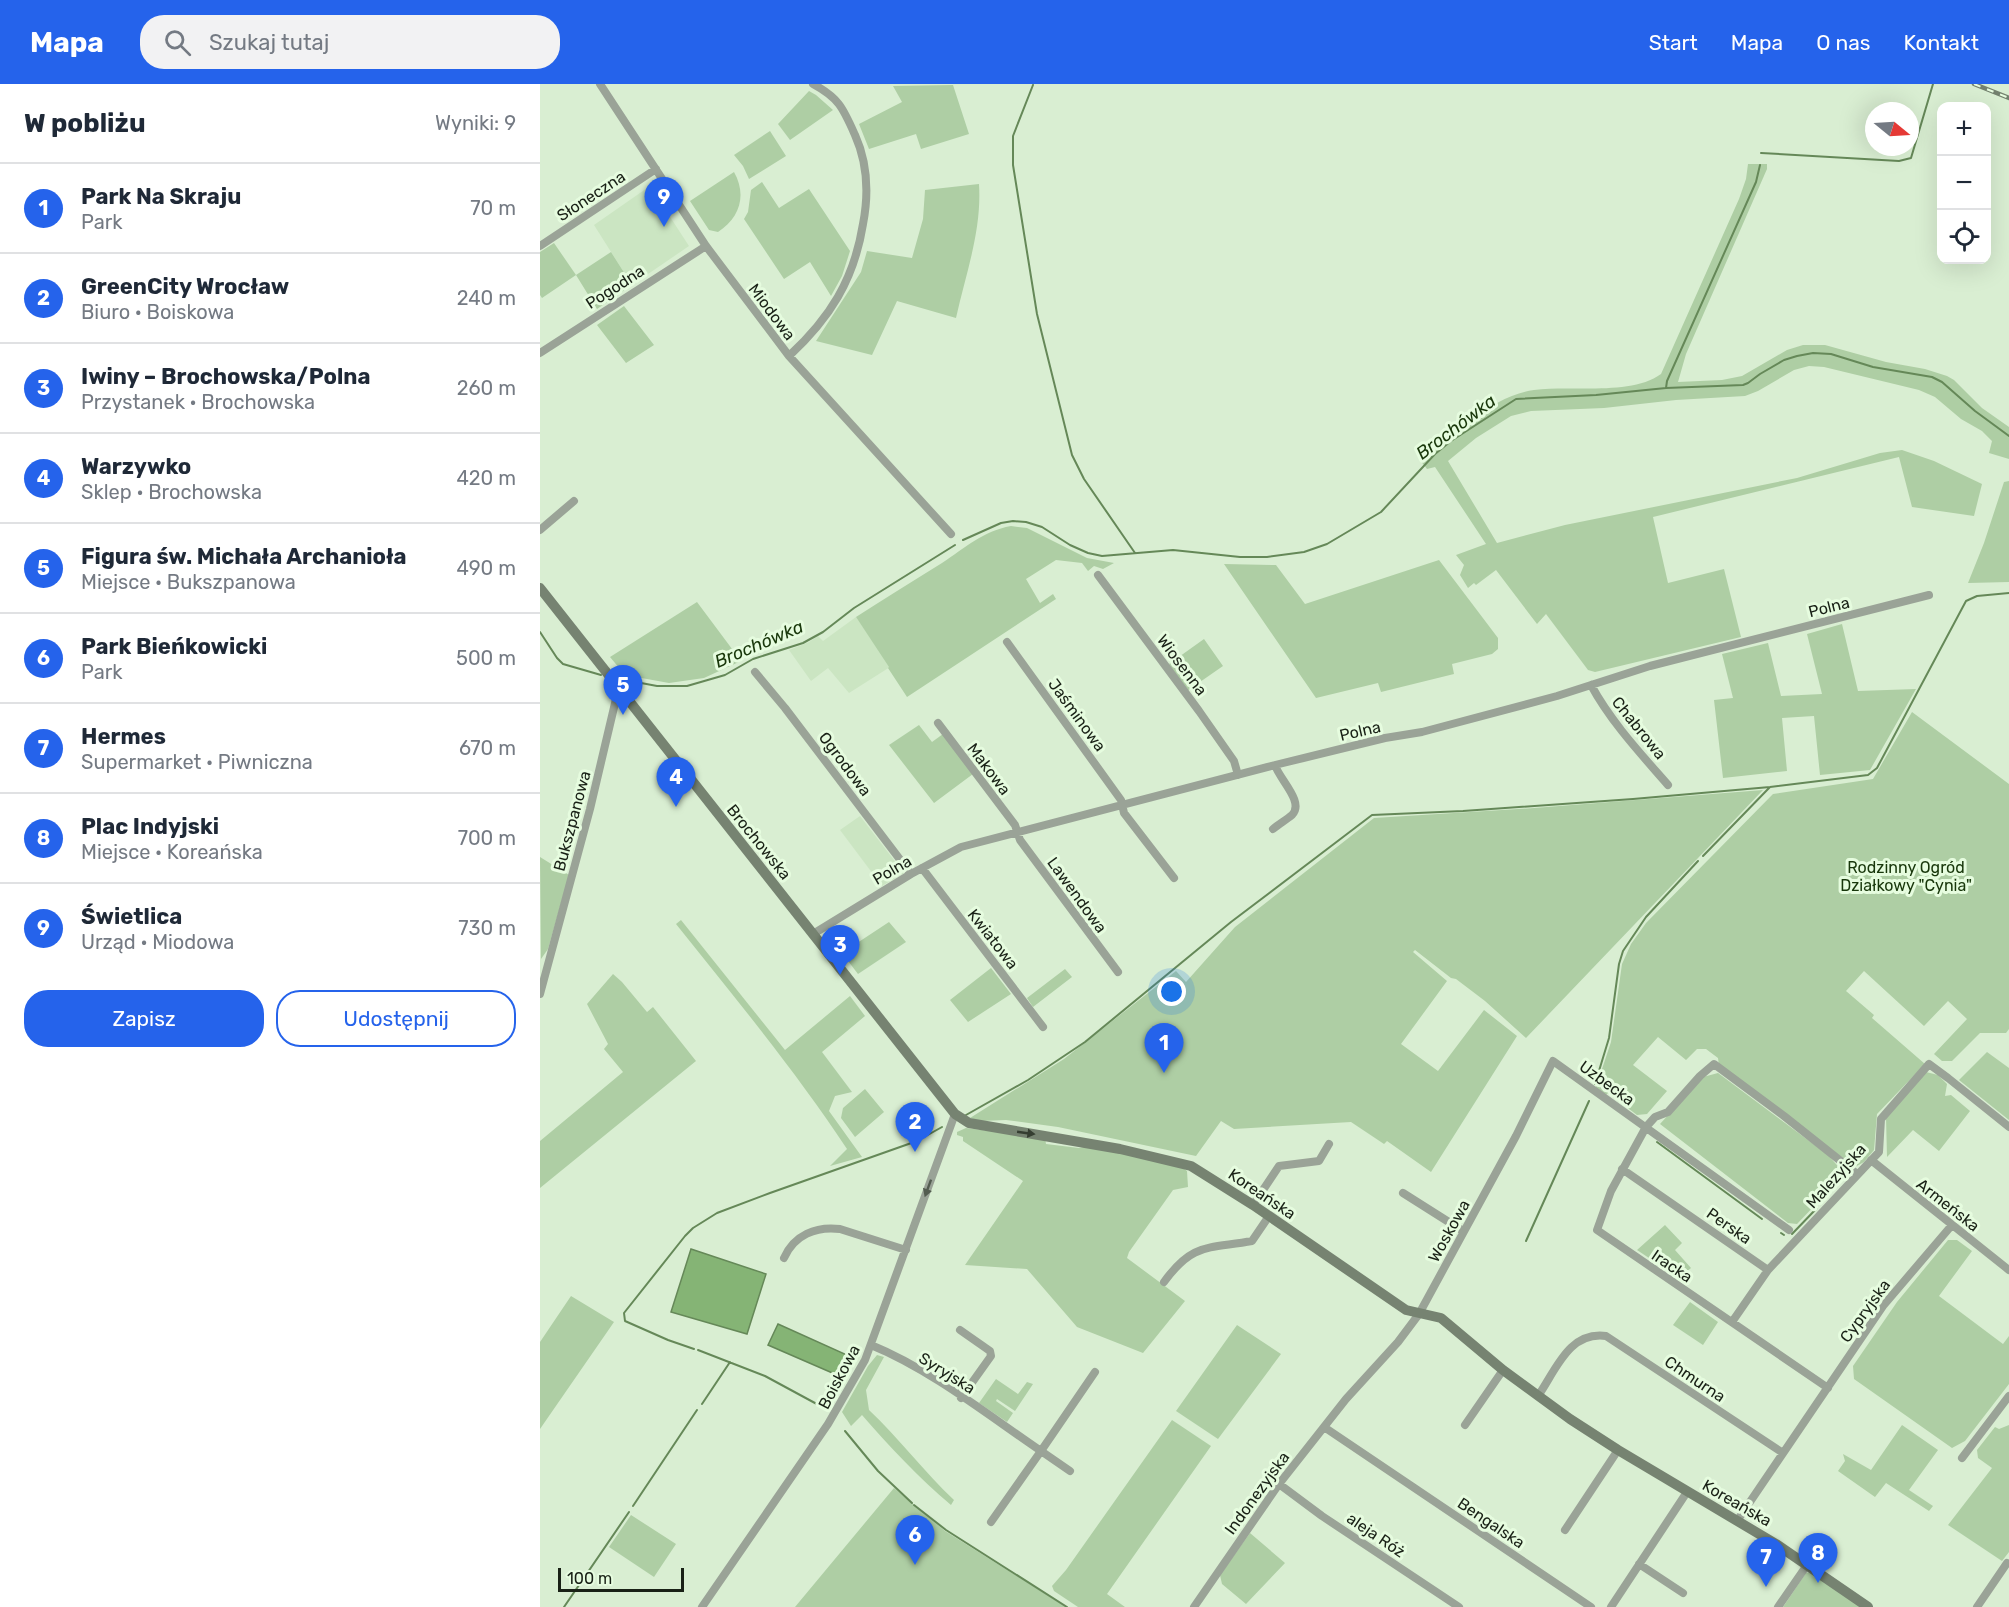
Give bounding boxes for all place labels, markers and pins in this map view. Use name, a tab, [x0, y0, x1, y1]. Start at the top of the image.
pin: 9	[644, 178, 684, 227]
pin: 5	[604, 666, 643, 715]
pin: 4	[656, 758, 696, 807]
pin: 3	[820, 926, 860, 975]
pin: 1	[1144, 1024, 1184, 1073]
pin: 2	[896, 1102, 934, 1152]
pin: 6	[896, 1516, 934, 1565]
pin: 8	[1798, 1534, 1838, 1583]
pin: 7	[1746, 1538, 1786, 1587]

